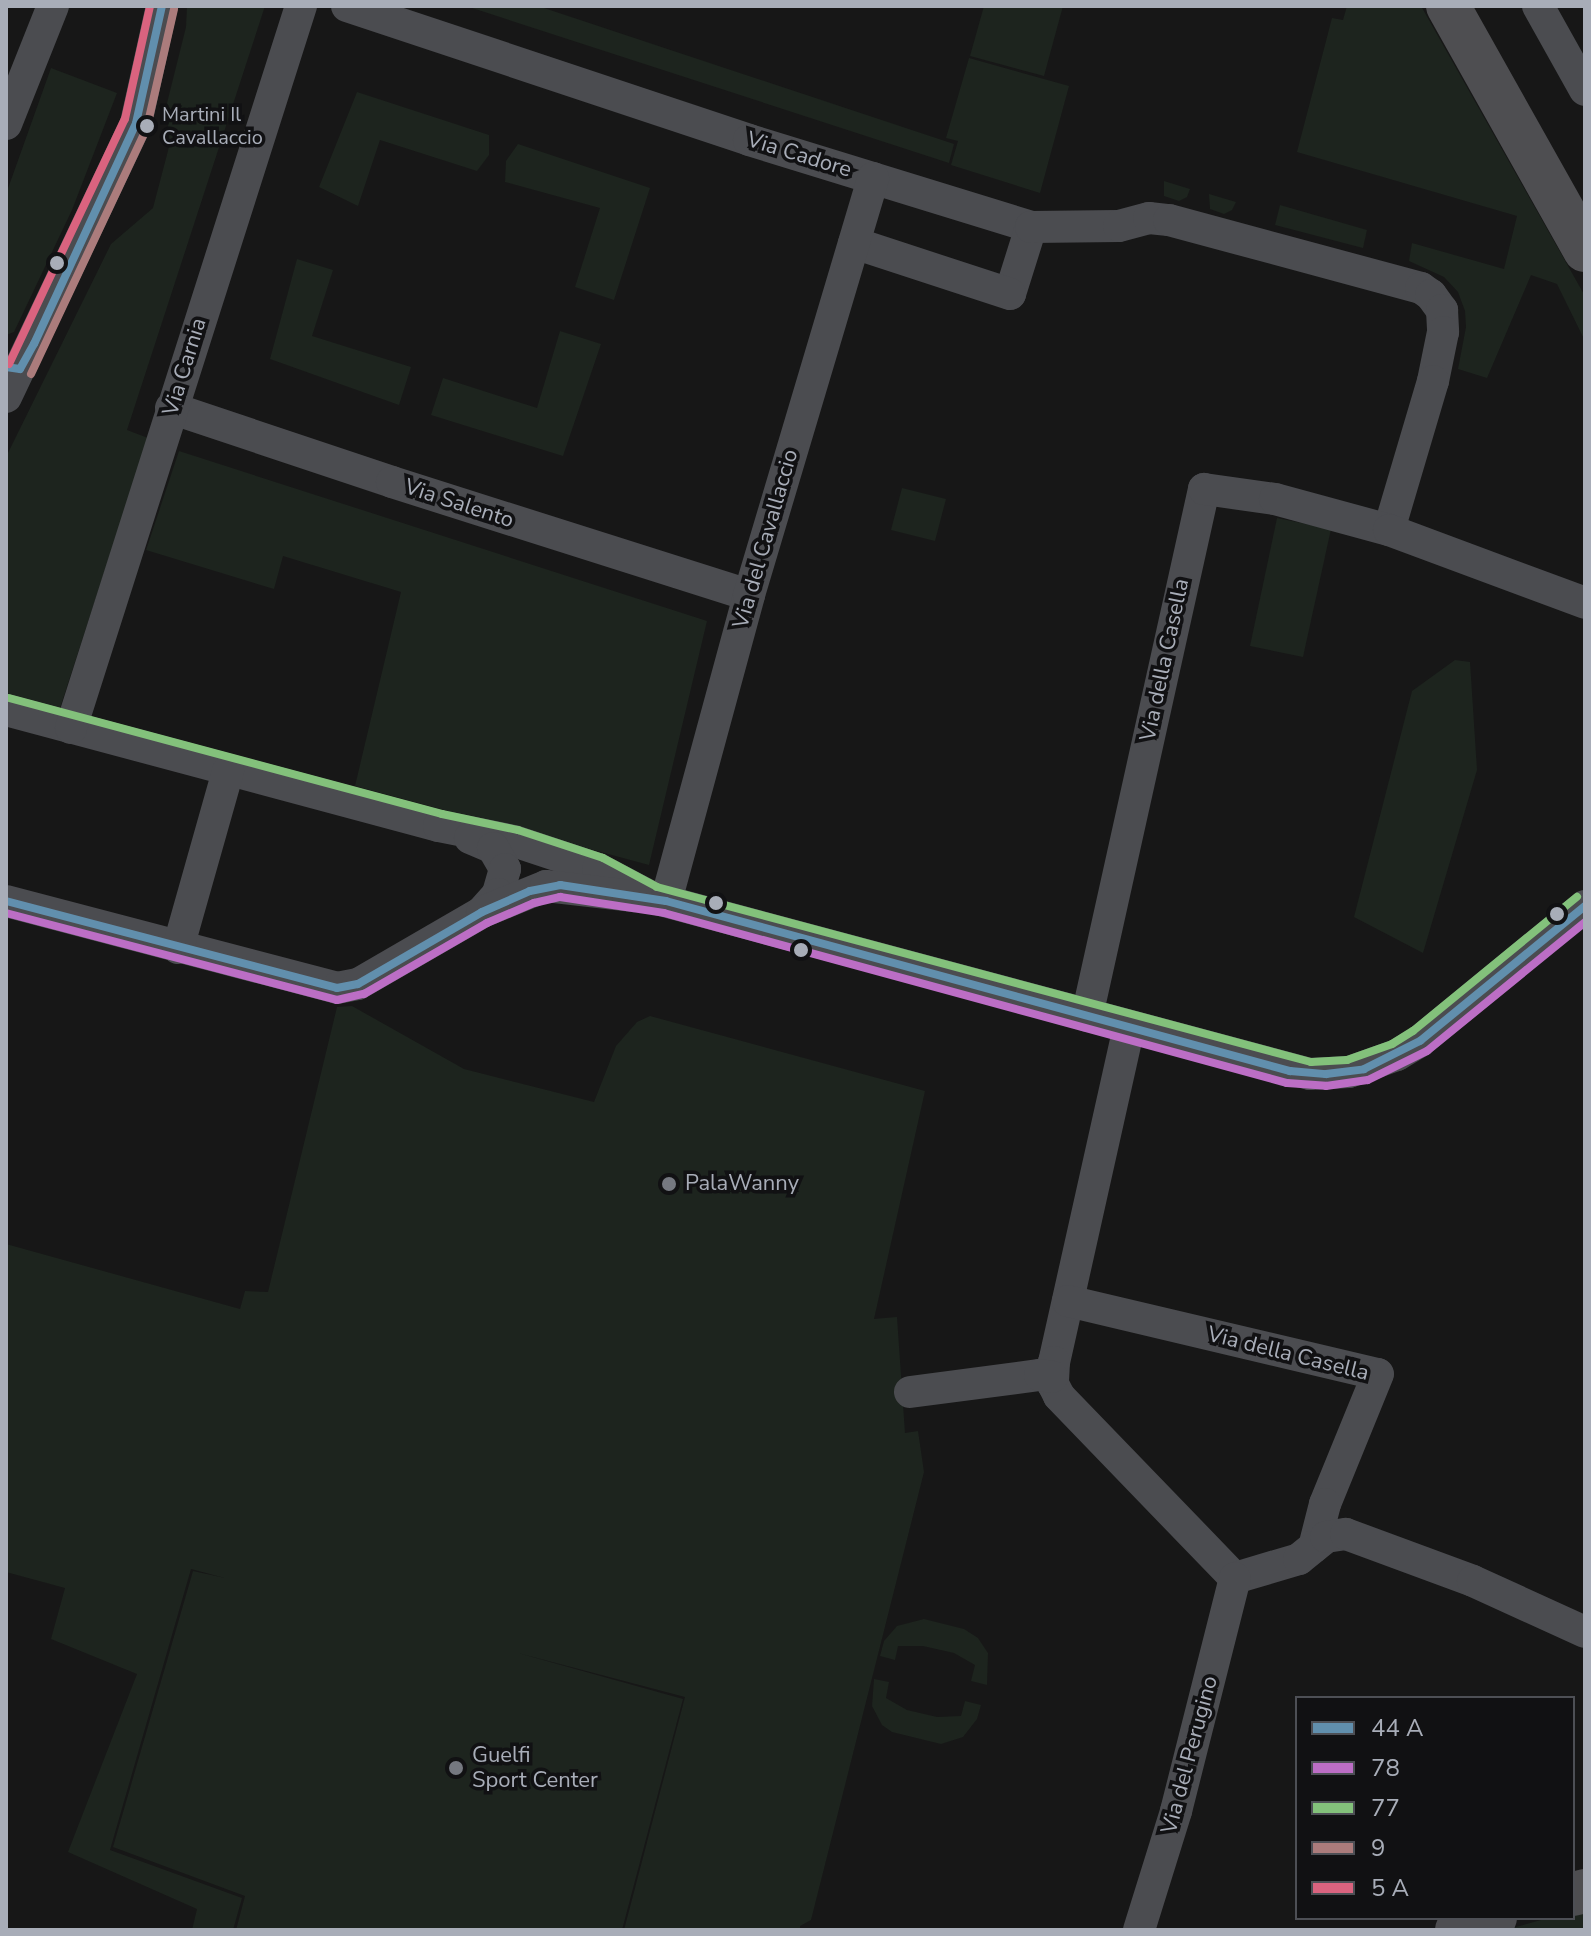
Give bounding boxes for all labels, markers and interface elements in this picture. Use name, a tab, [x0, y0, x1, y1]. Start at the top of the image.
place label: Martini Il Cavallaccio	[162, 102, 263, 149]
marker: Martini Il Cavallaccio	[139, 118, 155, 134]
street label: Via Cadore	[743, 127, 855, 183]
unlabelled marker	[49, 255, 65, 271]
street label: Via Carnia	[158, 315, 212, 419]
street label: Via del Cavallaccio	[728, 446, 804, 632]
street label: Via Salento	[401, 474, 517, 534]
street label: Via della Casella	[1135, 576, 1195, 744]
unlabelled marker	[708, 895, 724, 911]
unlabelled marker	[1549, 906, 1565, 922]
unlabelled marker	[793, 942, 809, 958]
place label: PalaWanny	[685, 1171, 799, 1197]
marker: PalaWanny	[660, 1175, 678, 1193]
street label: Via della Casella	[1205, 1321, 1371, 1387]
street label: Via del Perugino	[1156, 1673, 1224, 1837]
legend	[1295, 1696, 1575, 1920]
text: 44 A	[1371, 1712, 1423, 1744]
place label: Guelfi Sport Center	[472, 1742, 598, 1794]
text: 78	[1371, 1752, 1400, 1784]
marker: Guelfi Sport Center	[447, 1759, 465, 1777]
text: 77	[1371, 1792, 1400, 1824]
text: 9	[1371, 1832, 1385, 1864]
text: 5 A	[1371, 1872, 1409, 1904]

